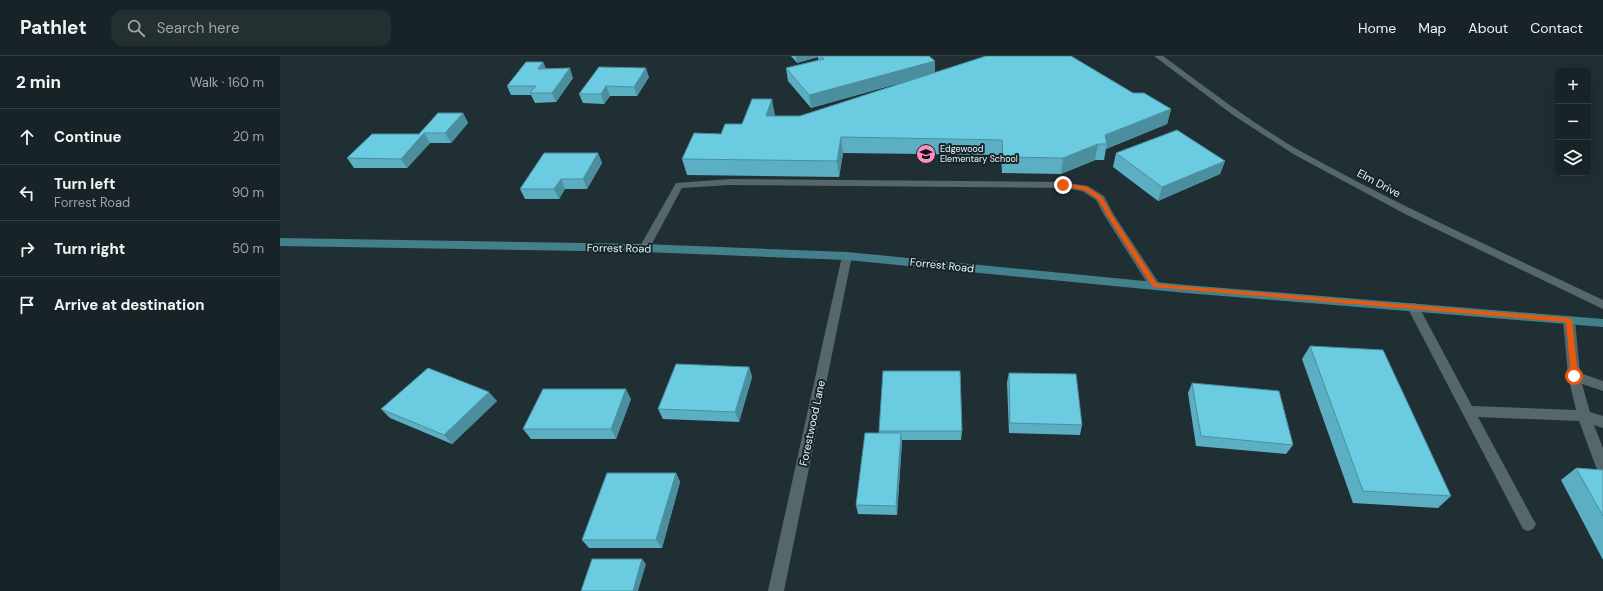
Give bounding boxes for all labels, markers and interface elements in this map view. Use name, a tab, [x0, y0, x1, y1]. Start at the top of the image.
search box	[111, 10, 391, 46]
text: Pathlet	[20, 15, 87, 40]
icon: search	[125, 17, 147, 39]
text: Search here	[157, 18, 239, 38]
text: Home	[1358, 19, 1396, 37]
text: Map	[1418, 19, 1446, 37]
text: About	[1468, 19, 1508, 37]
text: Contact	[1530, 19, 1583, 37]
map controls	[1555, 68, 1591, 176]
button: +	[1555, 68, 1591, 104]
text: 2 min	[16, 71, 61, 93]
text: Walk · 160 m	[190, 74, 264, 91]
button: −	[1555, 104, 1591, 140]
icon: ahead	[16, 126, 38, 148]
text: Continue	[54, 127, 122, 147]
text: 20 m	[233, 128, 264, 145]
button: layers	[1555, 140, 1591, 176]
school or university icon: Edgewood Elementary School	[915, 143, 937, 165]
place label: Edgewood Elementary School	[940, 143, 1018, 165]
street label: Elm Drive	[1355, 166, 1403, 200]
text: Turn left	[54, 174, 115, 194]
route end	[1054, 176, 1072, 194]
icon: left	[16, 182, 38, 204]
text: 90 m	[232, 184, 264, 201]
text: Forrest Road	[54, 194, 130, 211]
icon: right	[16, 238, 38, 260]
text: Turn right	[54, 239, 125, 259]
text: 50 m	[232, 240, 264, 257]
street label: Forrest Road	[587, 240, 651, 256]
street label: Forrest Road	[909, 255, 975, 275]
icon: arrive	[16, 294, 38, 316]
text: Arrive at destination	[54, 295, 205, 315]
route start	[1565, 367, 1583, 385]
street label: Forestwood Lane	[796, 379, 828, 467]

